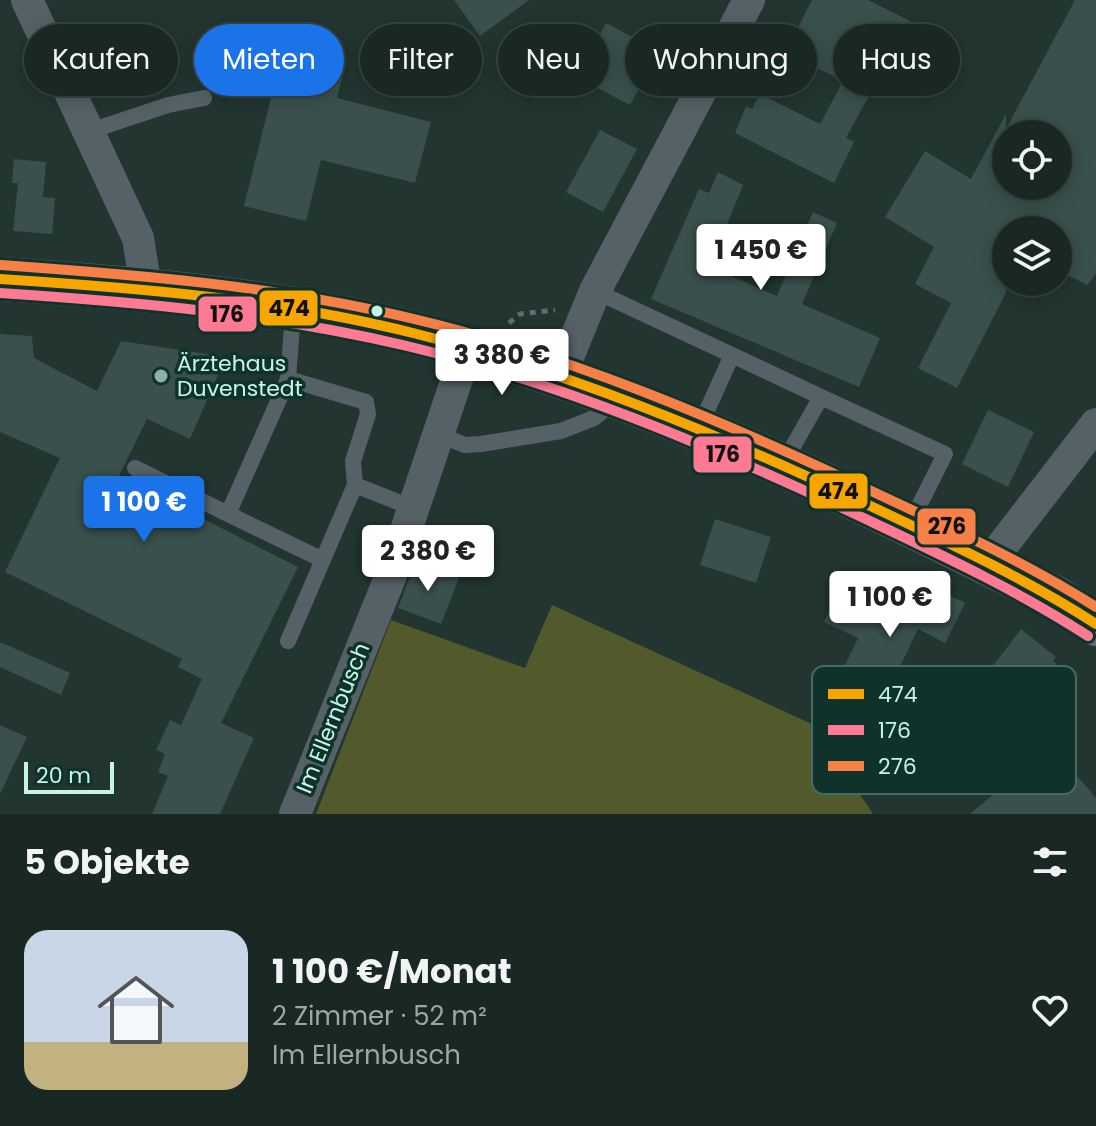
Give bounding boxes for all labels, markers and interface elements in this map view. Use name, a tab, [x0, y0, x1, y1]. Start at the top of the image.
chip: Kaufen	[24, 24, 178, 96]
chip: Mieten	[194, 24, 344, 96]
chip: Filter	[360, 24, 482, 96]
chip: Neu	[498, 24, 609, 96]
chip: Wohnung	[625, 24, 817, 96]
chip: Haus	[833, 24, 960, 96]
map controls	[992, 120, 1072, 296]
button: locate	[992, 120, 1072, 200]
button: layers	[992, 216, 1072, 296]
pin: 1 450 €	[687, 224, 835, 292]
text: 1 450 €	[715, 232, 807, 268]
line badge: 474	[258, 289, 319, 327]
text: 474	[268, 293, 310, 324]
line badge: 176	[197, 295, 258, 333]
text: 176	[210, 299, 244, 330]
unlabelled marker	[369, 303, 385, 319]
pin: 3 380 €	[428, 329, 576, 397]
text: 3 380 €	[454, 337, 550, 373]
place label: Ärztehaus Duvenstedt	[177, 348, 303, 404]
marker: Ärztehaus Duvenstedt	[152, 367, 170, 385]
line badge: 176	[692, 435, 753, 474]
text: 176	[706, 439, 740, 470]
line badge: 474	[808, 472, 869, 510]
pin: 1 100 €	[70, 476, 218, 544]
text: 474	[817, 476, 859, 507]
text: 1 100 €	[101, 484, 187, 520]
line badge: 276	[916, 507, 977, 546]
text: 276	[928, 511, 966, 542]
pin: 2 380 €	[354, 525, 502, 593]
text: 2 380 €	[380, 533, 476, 569]
pin: 1 100 €	[816, 571, 964, 639]
text: 1 100 €	[847, 579, 933, 615]
street label: Im Ellernbusch	[289, 638, 377, 798]
legend	[812, 666, 1076, 794]
text: 474	[878, 679, 918, 710]
text: 176	[878, 715, 911, 746]
text: 276	[878, 751, 917, 782]
scale bar	[24, 758, 114, 794]
text: 20 m	[36, 760, 91, 791]
text: 5 Objekte	[24, 838, 190, 886]
icon: filters	[1028, 840, 1072, 884]
text: 1 100 €/Monat	[272, 947, 511, 995]
icon: home	[88, 962, 184, 1058]
icon: heart	[1028, 988, 1072, 1032]
text: 2 Zimmer · 52 m²	[272, 998, 487, 1034]
text: Im Ellernbusch	[272, 1037, 461, 1073]

